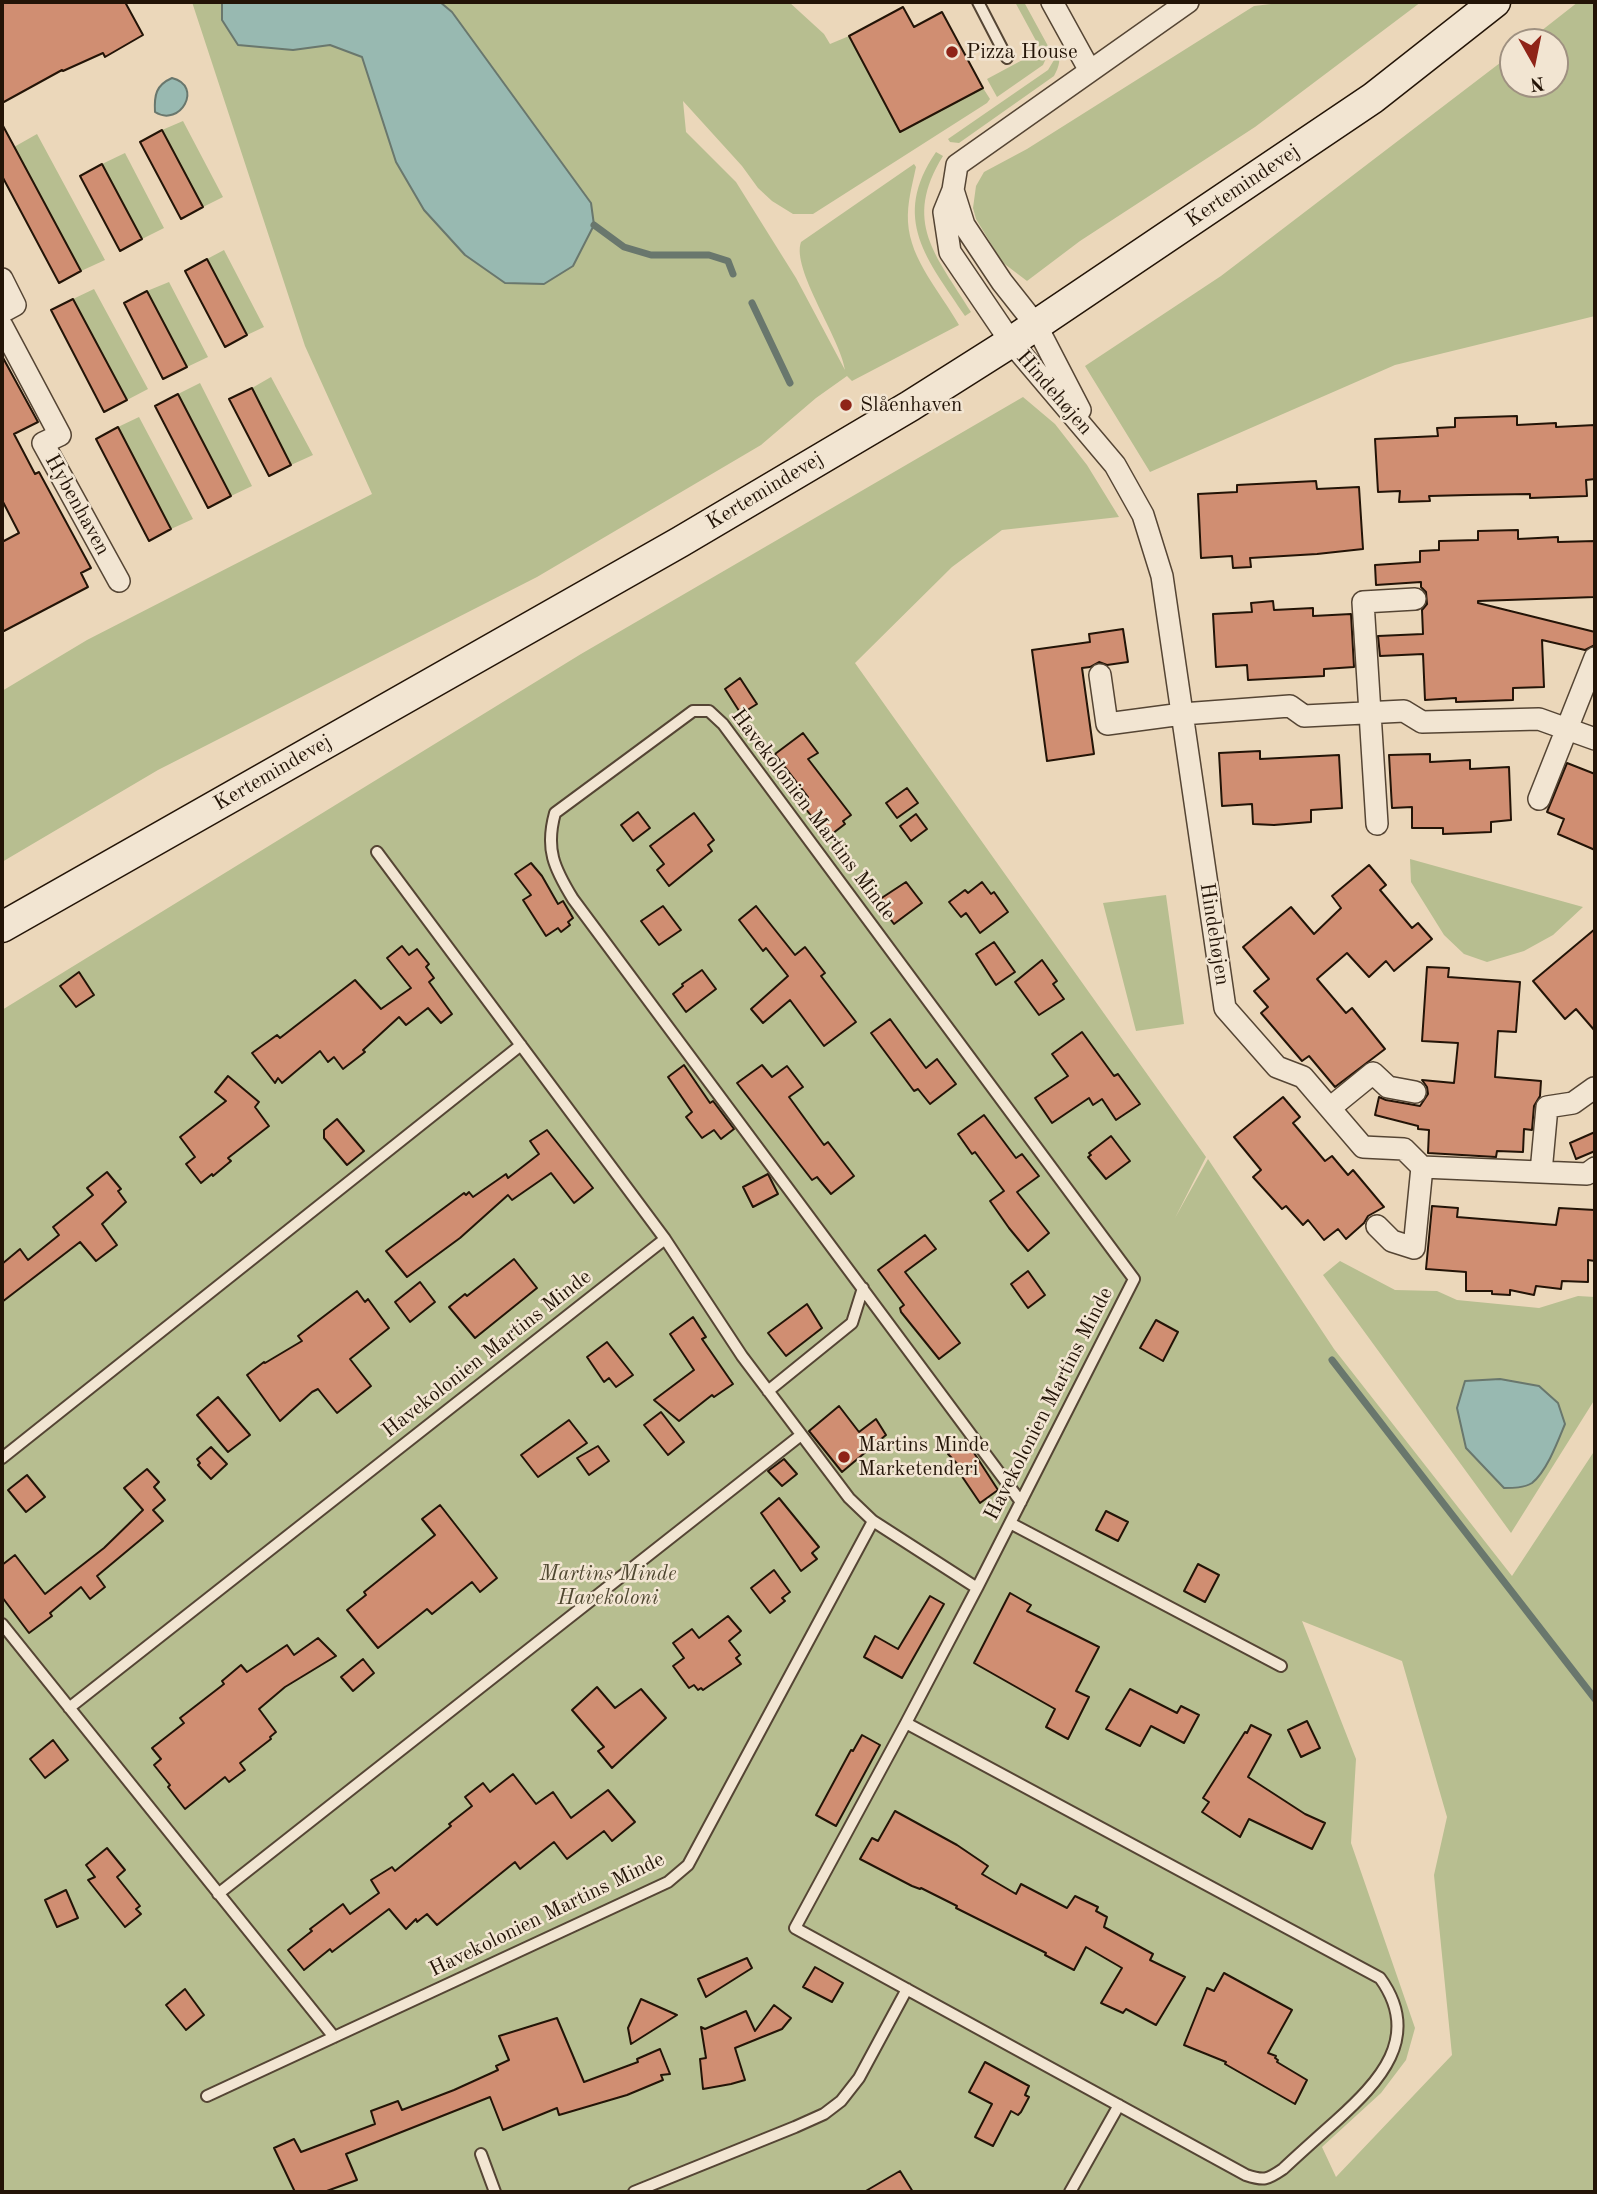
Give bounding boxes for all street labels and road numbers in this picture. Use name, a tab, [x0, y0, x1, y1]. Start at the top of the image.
street label: Kertemindevej	[1181, 139, 1305, 233]
street label: Hindehøjen	[1010, 346, 1098, 440]
street label: Kertemindevej	[702, 446, 828, 536]
street label: Hybenhaven	[39, 450, 115, 560]
street label: Havekolonien Martins Minde	[725, 704, 901, 926]
street label: Kertemindevej	[210, 729, 336, 817]
street label: Hindehøjen	[1193, 881, 1235, 987]
street label: Havekolonien Martins Minde	[377, 1264, 597, 1444]
street label: Havekolonien Martins Minde	[979, 1283, 1119, 1525]
street label: Havekolonien Martins Minde	[425, 1847, 669, 1983]

